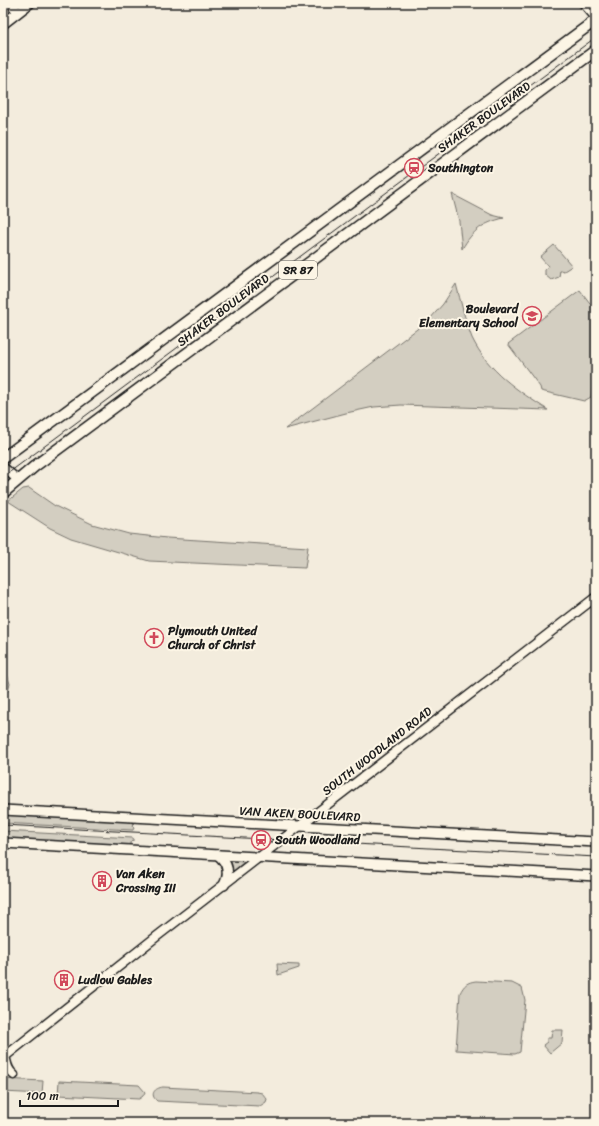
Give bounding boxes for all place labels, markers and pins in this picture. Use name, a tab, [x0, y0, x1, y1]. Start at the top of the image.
station icon: Southington	[403, 157, 425, 179]
place label: Southington	[427, 157, 494, 179]
place label: Boulevard Elementary School	[419, 298, 520, 334]
school or university icon: Boulevard Elementary School	[521, 305, 543, 327]
place label: Plymouth United Church of Christ	[167, 620, 259, 656]
church icon: Plymouth United Church of Christ	[143, 627, 165, 649]
station icon: South Woodland	[250, 829, 272, 851]
place label: South Woodland	[274, 829, 361, 851]
place label: Van Aken Crossing III	[115, 863, 176, 899]
building icon: Van Aken Crossing III	[91, 870, 113, 892]
building icon: Ludlow Gables	[53, 969, 75, 991]
place label: Ludlow Gables	[78, 969, 153, 991]

